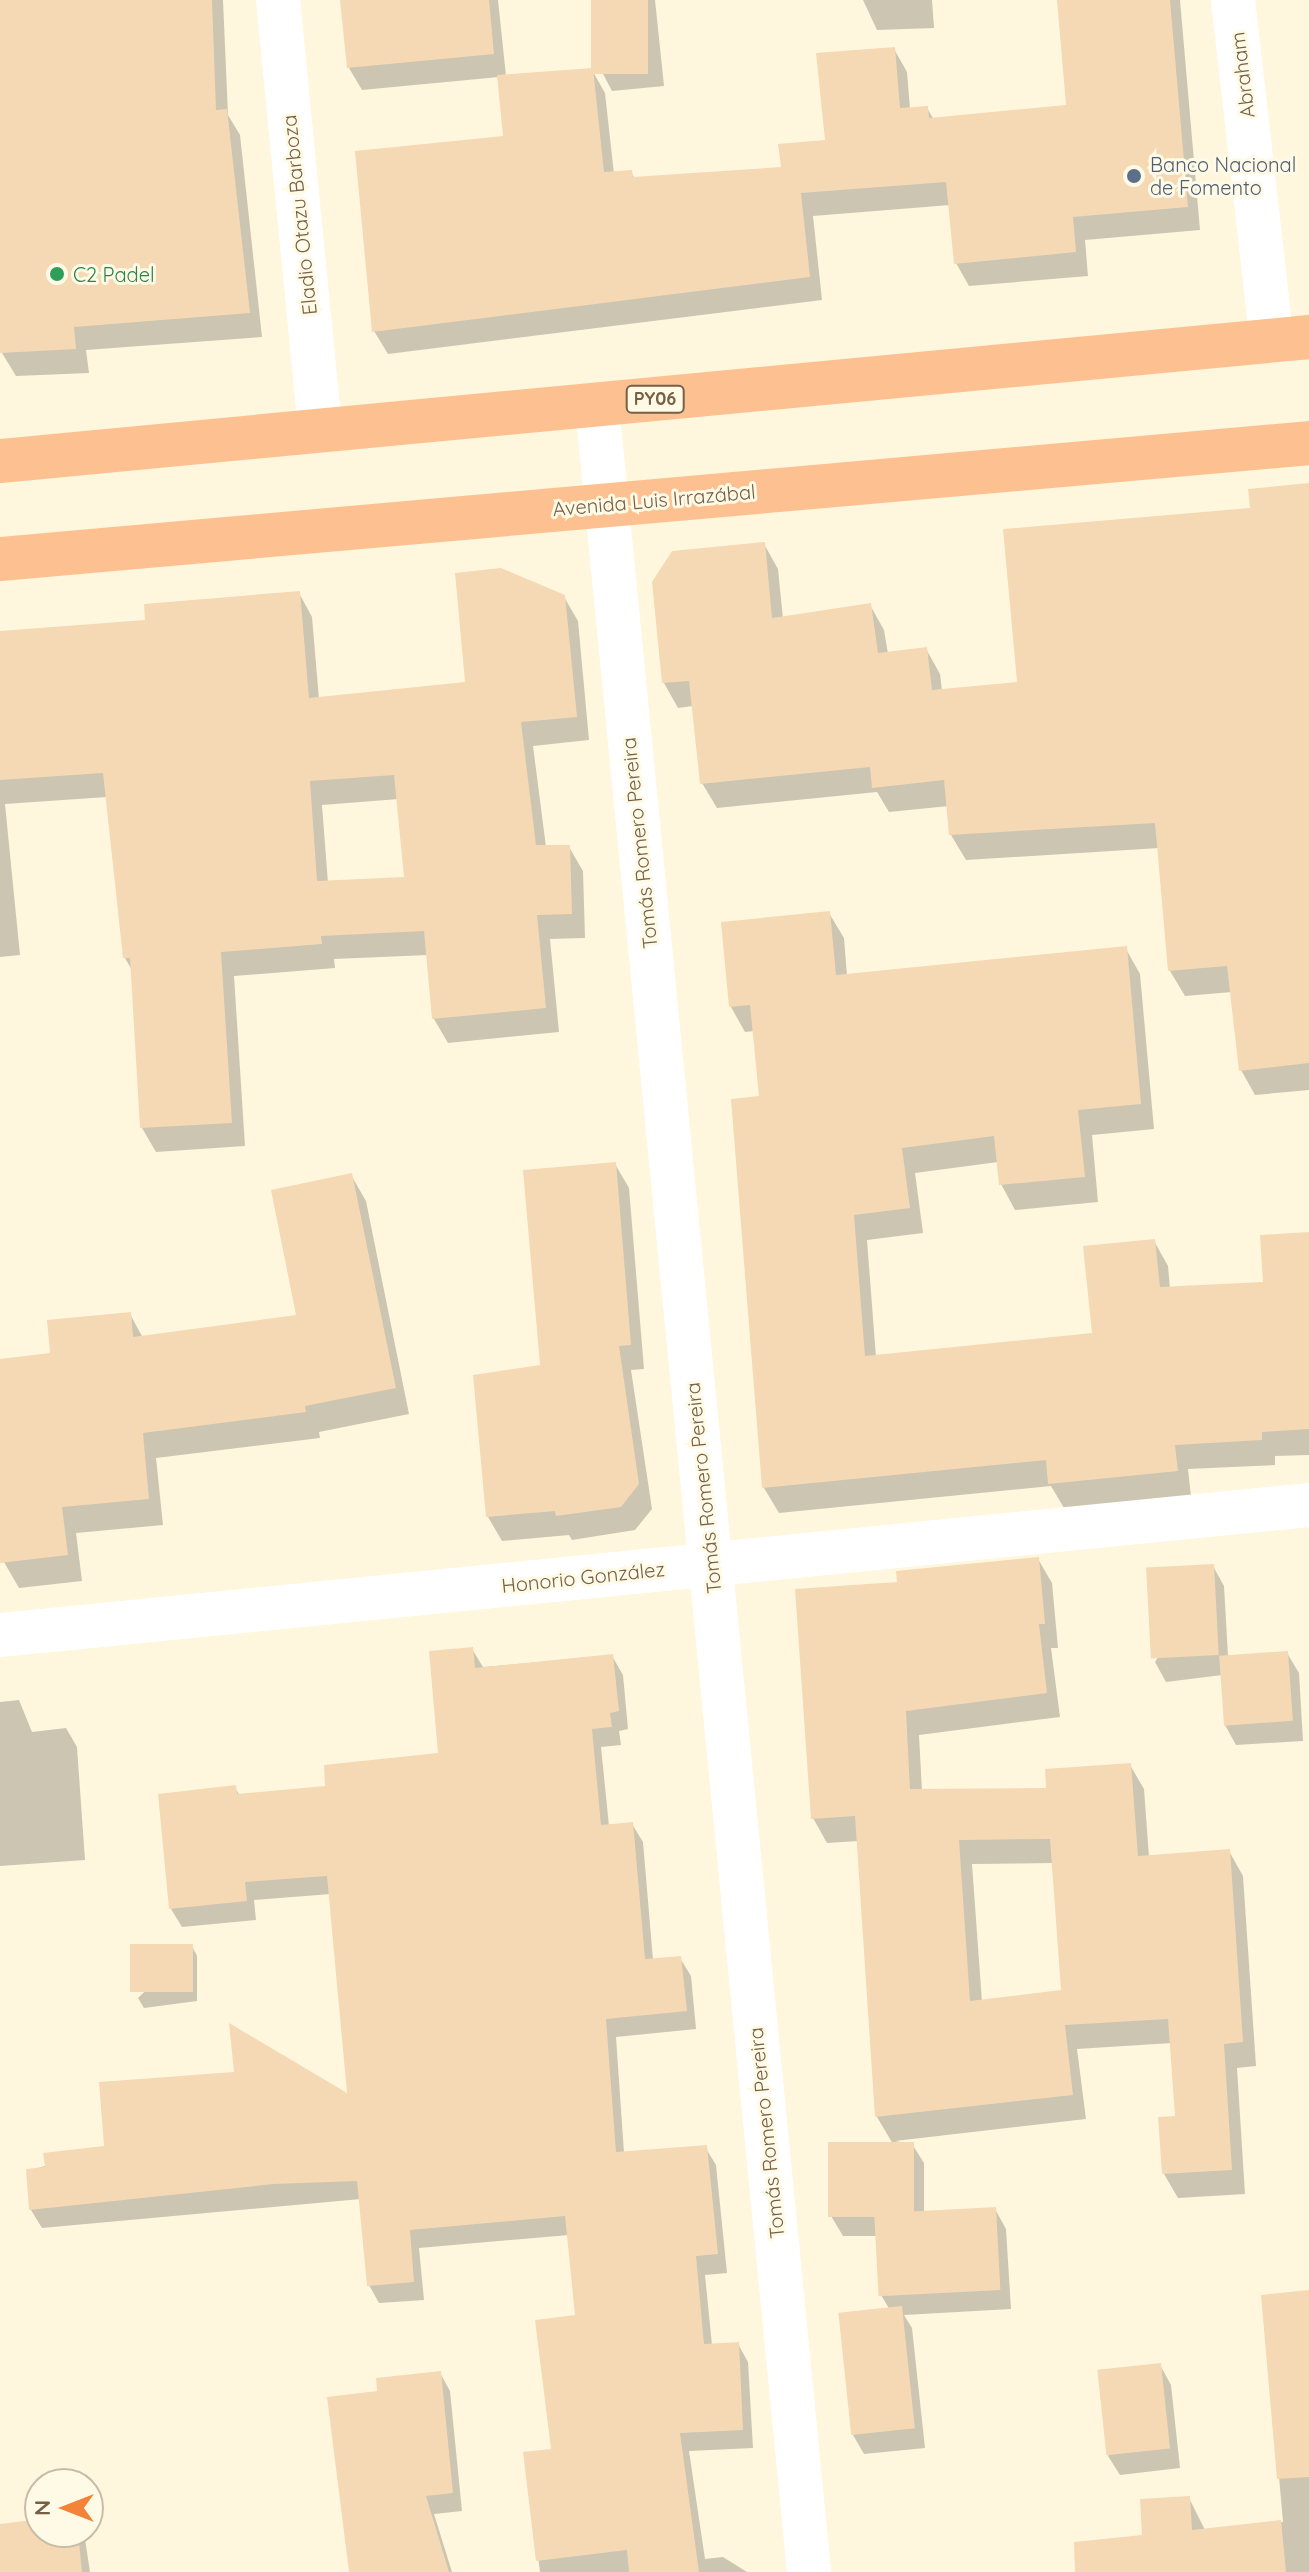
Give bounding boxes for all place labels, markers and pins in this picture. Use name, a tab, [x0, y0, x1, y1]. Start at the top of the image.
place label: Banco Nacional de Fomento	[1150, 152, 1296, 199]
marker: Banco Nacional de Fomento	[1125, 167, 1143, 185]
place label: C2 Padel	[73, 262, 155, 286]
marker: C2 Padel	[48, 265, 66, 283]

